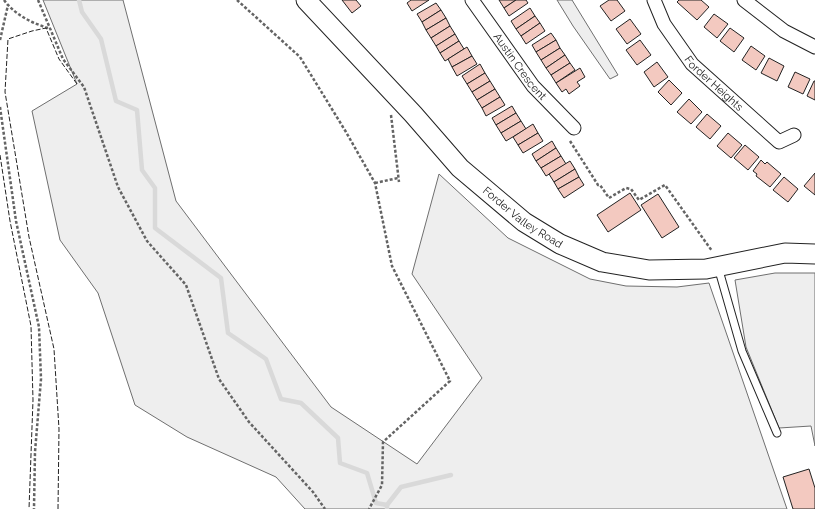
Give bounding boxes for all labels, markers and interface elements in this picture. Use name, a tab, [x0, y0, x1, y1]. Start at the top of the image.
street label: Austin Crescent	[491, 31, 549, 103]
street label: Forder Heights	[681, 54, 746, 114]
street label: Forder Valley Road	[480, 184, 565, 251]

